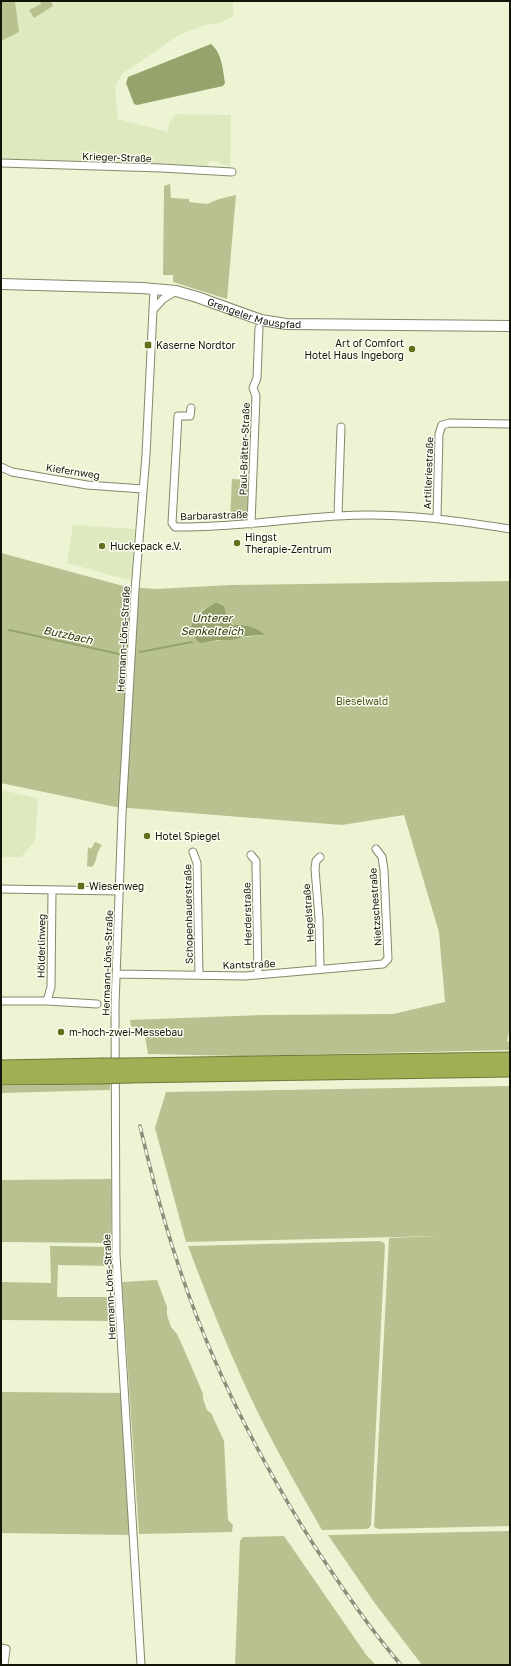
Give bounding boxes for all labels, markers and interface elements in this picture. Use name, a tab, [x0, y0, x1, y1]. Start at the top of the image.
street label: Krieger-Straße	[82, 150, 152, 164]
street label: Grengeler Mauspfad	[206, 295, 301, 330]
place label: Art of Comfort Hotel Haus Ingeborg	[304, 337, 404, 361]
place label: Kaserne Nordtor	[156, 339, 235, 351]
marker: Kaserne Nordtor	[143, 340, 153, 350]
marker: Art of Comfort Hotel Haus Ingeborg	[407, 344, 417, 354]
street label: Paul-Brätter-Straße	[236, 402, 252, 496]
street label: Artilleriestraße	[421, 436, 435, 509]
street label: Kiefernweg	[45, 461, 101, 481]
street label: Barbarastraße	[180, 508, 248, 522]
place label: Hingst Therapie-Zentrum	[245, 531, 332, 555]
marker: Hingst Therapie-Zentrum	[232, 538, 242, 548]
place label: Huckepack e.V.	[110, 540, 182, 552]
marker: Huckepack e.V.	[97, 541, 107, 551]
street label: Hermann-Löns-Straße	[114, 586, 132, 692]
water label: Unterer Senkelteich	[181, 611, 244, 637]
water label: Butzbach	[42, 623, 95, 646]
park label: Bieselwald	[336, 695, 388, 707]
place label: Hotel Spiegel	[155, 830, 220, 842]
marker: Hotel Spiegel	[142, 831, 152, 841]
street label: Schopenhauerstraße	[181, 864, 195, 964]
street label: Nietzschestraße	[366, 867, 384, 947]
place label: Wiesenweg	[89, 880, 144, 892]
marker: Wiesenweg	[76, 881, 86, 891]
street label: Herderstraße	[240, 882, 254, 946]
street label: Hegelstraße	[300, 883, 316, 943]
street label: Hermann-Löns-Straße	[99, 910, 115, 1016]
street label: Hölderlinweg	[34, 914, 48, 978]
street label: Kantstraße	[222, 957, 276, 971]
place label: m-hoch-zwei-Messebau	[69, 1026, 183, 1038]
marker: m-hoch-zwei-Messebau	[56, 1027, 66, 1037]
street label: Hermann-Löns-Straße	[100, 1234, 118, 1340]

